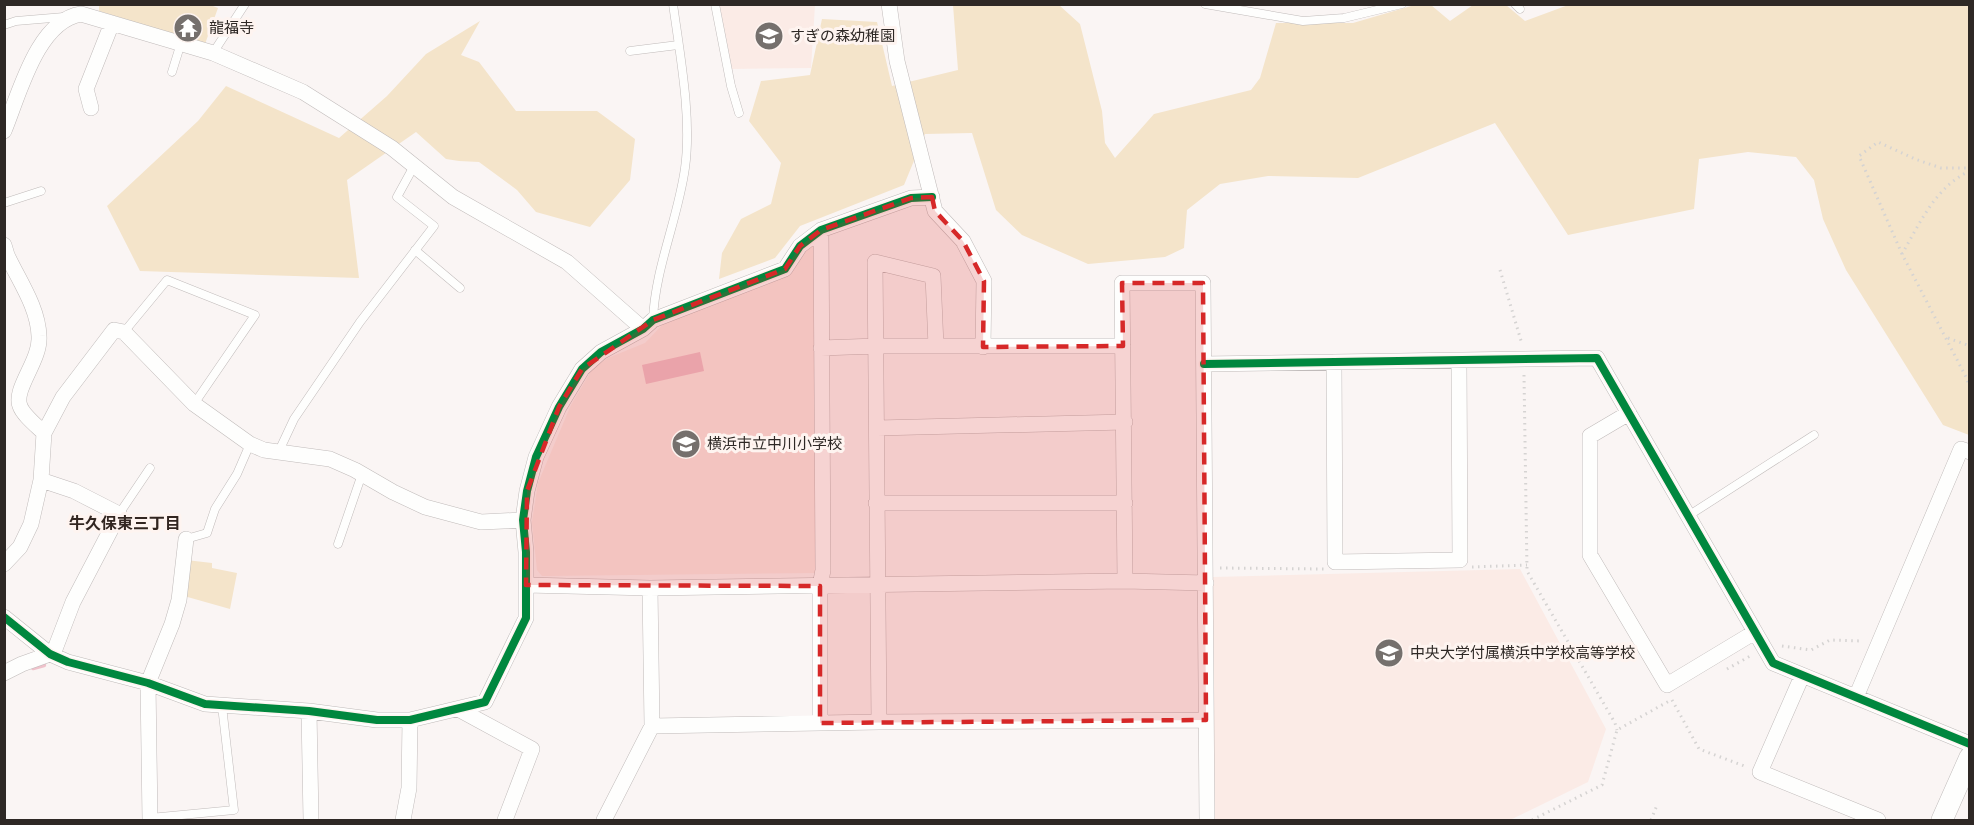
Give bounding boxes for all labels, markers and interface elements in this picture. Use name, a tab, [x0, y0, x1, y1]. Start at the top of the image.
temple icon: 龍福寺	[172, 12, 204, 44]
place label: 龍福寺	[209, 19, 254, 37]
school or university icon: すぎの森幼稚園	[753, 20, 785, 52]
place label: すぎの森幼稚園	[790, 27, 895, 45]
school or university icon: 横浜市立中川小学校	[670, 428, 702, 460]
place label: 横浜市立中川小学校	[707, 435, 842, 453]
district label: 牛久保東三丁目	[69, 514, 181, 533]
school or university icon: 中央大学付属横浜中学校高等学校	[1373, 637, 1405, 669]
place label: 中央大学付属横浜中学校高等学校	[1410, 644, 1635, 662]

